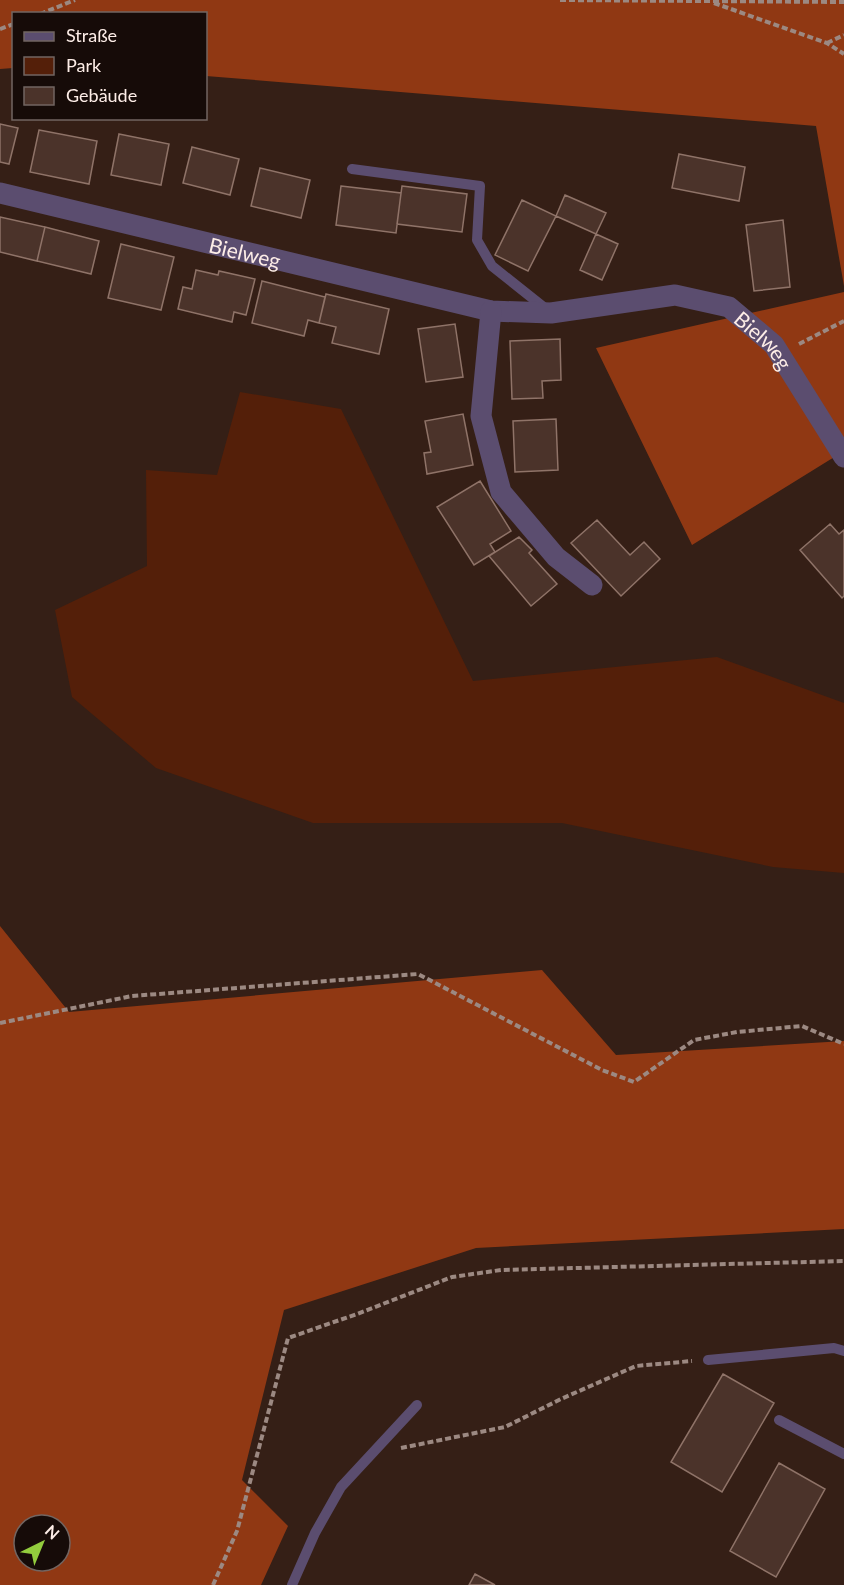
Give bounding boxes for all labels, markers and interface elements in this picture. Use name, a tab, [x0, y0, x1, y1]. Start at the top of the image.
legend	[12, 12, 207, 120]
text: Straße	[66, 24, 117, 46]
text: Park	[66, 54, 102, 76]
text: Gebäude	[66, 84, 137, 106]
street label: Bielweg	[207, 231, 283, 273]
street label: Bielweg	[730, 305, 798, 374]
north arrow	[12, 1513, 72, 1573]
text: N	[42, 1521, 64, 1543]

